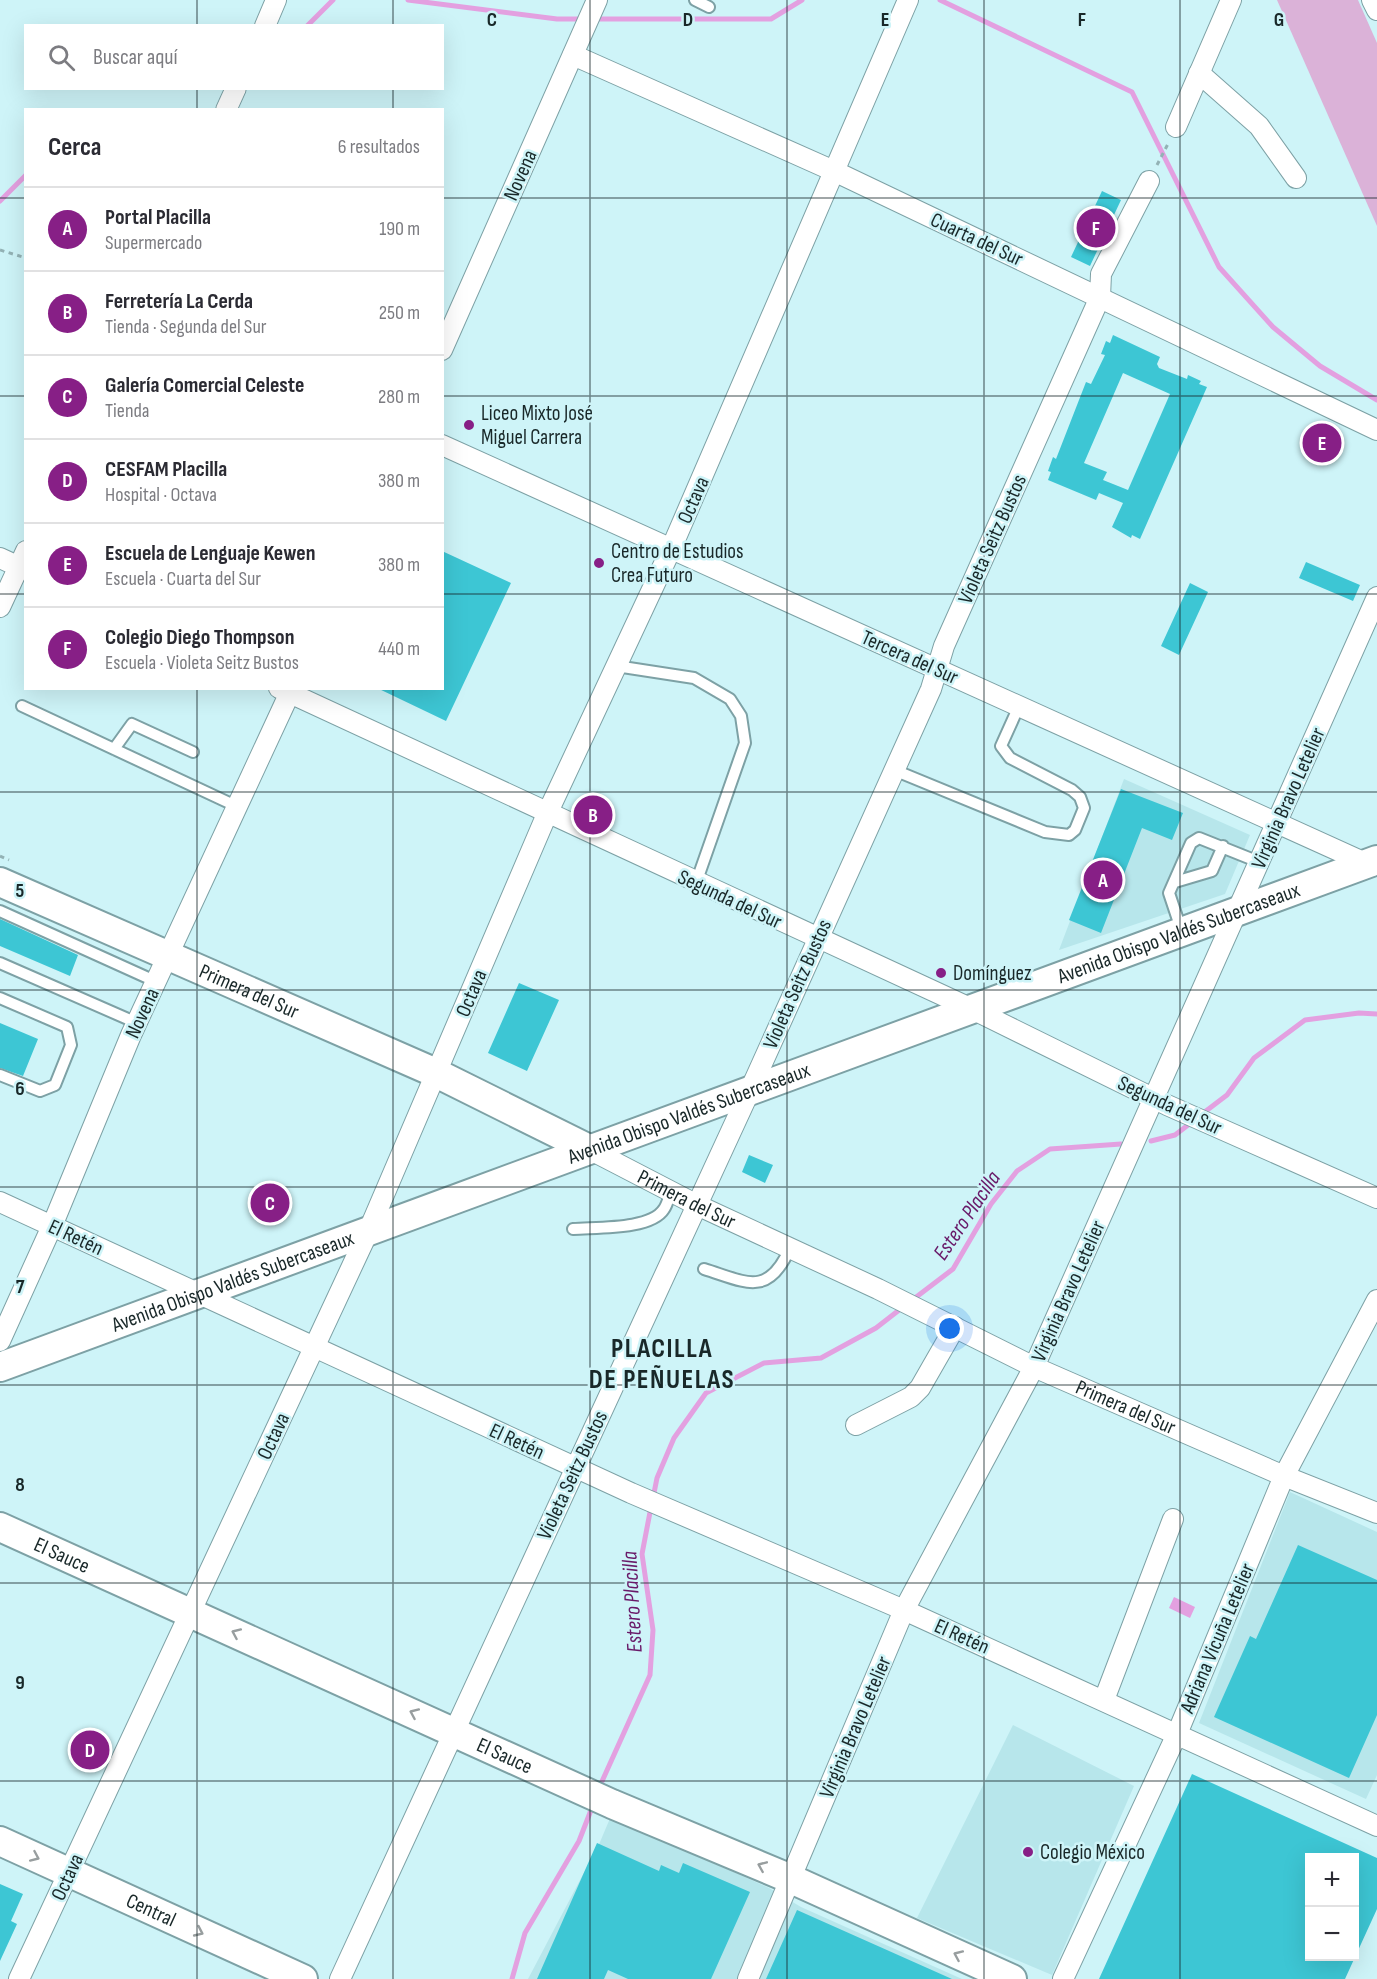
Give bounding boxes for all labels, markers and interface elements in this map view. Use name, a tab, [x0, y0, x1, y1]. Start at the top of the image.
text: C	[487, 8, 497, 32]
text: D	[683, 8, 693, 32]
text: E	[881, 8, 889, 32]
text: F	[1078, 8, 1086, 32]
text: G	[1274, 8, 1284, 32]
search box	[24, 24, 444, 90]
icon: search	[45, 41, 78, 74]
text: Buscar aquí	[93, 44, 178, 71]
text: Cerca	[48, 132, 101, 163]
text: 6 resultados	[338, 135, 420, 159]
street label: Novena	[498, 146, 543, 204]
text: Portal Placilla	[105, 204, 211, 231]
pin: F	[1076, 206, 1116, 250]
street label: Cuarta del Sur	[927, 207, 1027, 272]
text: A	[63, 217, 72, 241]
text: 190 m	[379, 217, 420, 241]
text: Supermercado	[105, 231, 202, 255]
text: Ferretería La Cerda	[105, 288, 253, 315]
text: B	[63, 301, 72, 325]
text: 250 m	[379, 301, 420, 325]
text: Tienda · Segunda del Sur	[105, 315, 266, 339]
text: Galería Comercial Celeste	[105, 372, 304, 399]
text: C	[62, 385, 73, 409]
text: 280 m	[378, 385, 420, 409]
text: Tienda	[105, 399, 149, 423]
place label: Liceo Mixto José Miguel Carrera	[481, 401, 593, 450]
marker: Liceo Mixto José Miguel Carrera	[462, 418, 476, 432]
pin: E	[1302, 420, 1342, 466]
text: CESFAM Placilla	[105, 456, 227, 483]
text: D	[62, 469, 73, 493]
text: 380 m	[378, 469, 420, 493]
street label: Violeta Seitz Bustos	[953, 471, 1032, 608]
street label: Octava	[672, 473, 715, 528]
text: Hospital · Octava	[105, 483, 217, 507]
place label: Centro de Estudios Crea Futuro	[611, 539, 744, 588]
text: Escuela de Lenguaje Kewen	[105, 540, 316, 567]
text: E	[63, 553, 72, 577]
text: 380 m	[378, 553, 420, 577]
marker: Centro de Estudios Crea Futuro	[592, 556, 606, 570]
text: Escuela · Cuarta del Sur	[105, 567, 261, 591]
text: Colegio Diego Thompson	[105, 624, 294, 651]
street label: Tercera del Sur	[857, 625, 962, 690]
text: F	[63, 637, 72, 661]
text: 440 m	[378, 637, 420, 661]
text: Escuela · Violeta Seitz Bustos	[105, 651, 299, 675]
street label: Virginia Bravo Letelier	[1246, 724, 1331, 873]
pin: B	[574, 792, 612, 838]
pin: A	[1084, 858, 1122, 902]
street label: Segunda del Sur	[674, 864, 786, 934]
street label: Avenida Obispo Valdés Subercaseaux	[1053, 877, 1303, 989]
text: 5	[16, 879, 25, 903]
street label: Violeta Seitz Bustos	[758, 916, 837, 1053]
street label: Primera del Sur	[195, 959, 303, 1024]
place label: Domínguez	[953, 961, 1032, 986]
street label: Octava	[450, 966, 492, 1021]
marker: Domínguez	[934, 966, 948, 980]
street label: Novena	[120, 984, 165, 1042]
street label: Avenida Obispo Valdés Subercaseaux	[563, 1057, 813, 1170]
street label: Segunda del Sur	[1114, 1070, 1226, 1140]
text: 6	[15, 1077, 25, 1101]
street label: Primera del Sur	[633, 1164, 739, 1234]
water label: Estero Placilla	[928, 1166, 1007, 1265]
pin: C	[250, 1180, 290, 1226]
street label: El Retén	[44, 1214, 107, 1261]
street label: Virginia Bravo Letelier	[1026, 1217, 1111, 1366]
street label: Avenida Obispo Valdés Subercaseaux	[107, 1226, 357, 1338]
text: 7	[16, 1275, 25, 1299]
your location	[935, 1314, 964, 1343]
district label: PLACILLA DE PEÑUELAS	[589, 1333, 735, 1396]
street label: Primera del Sur	[1072, 1375, 1179, 1440]
street label: Violeta Seitz Bustos	[532, 1407, 613, 1543]
street label: Octava	[252, 1409, 295, 1464]
street label: El Retén	[485, 1418, 548, 1465]
text: 8	[15, 1473, 25, 1497]
street label: El Sauce	[30, 1532, 94, 1579]
water label: Estero Placilla	[616, 1550, 649, 1653]
street label: Adriana Vicuña Letelier	[1174, 1560, 1260, 1718]
street label: El Retén	[930, 1613, 993, 1660]
one-way arrow	[231, 1629, 242, 1641]
street label: Virginia Bravo Letelier	[814, 1652, 897, 1802]
text: 9	[15, 1671, 25, 1695]
one-way arrow	[409, 1709, 420, 1721]
pin: D	[70, 1728, 110, 1772]
street label: El Sauce	[473, 1732, 536, 1779]
place label: Colegio México	[1040, 1840, 1145, 1865]
marker: Colegio México	[1021, 1845, 1035, 1859]
one-way arrow	[28, 1850, 39, 1862]
street label: Octava	[46, 1850, 89, 1905]
map controls	[1305, 1853, 1359, 1961]
button: +	[1305, 1853, 1359, 1907]
one-way arrow	[757, 1861, 768, 1873]
street label: Central	[122, 1888, 180, 1932]
button: −	[1305, 1907, 1359, 1961]
one-way arrow	[193, 1924, 204, 1936]
one-way arrow	[954, 1950, 965, 1962]

